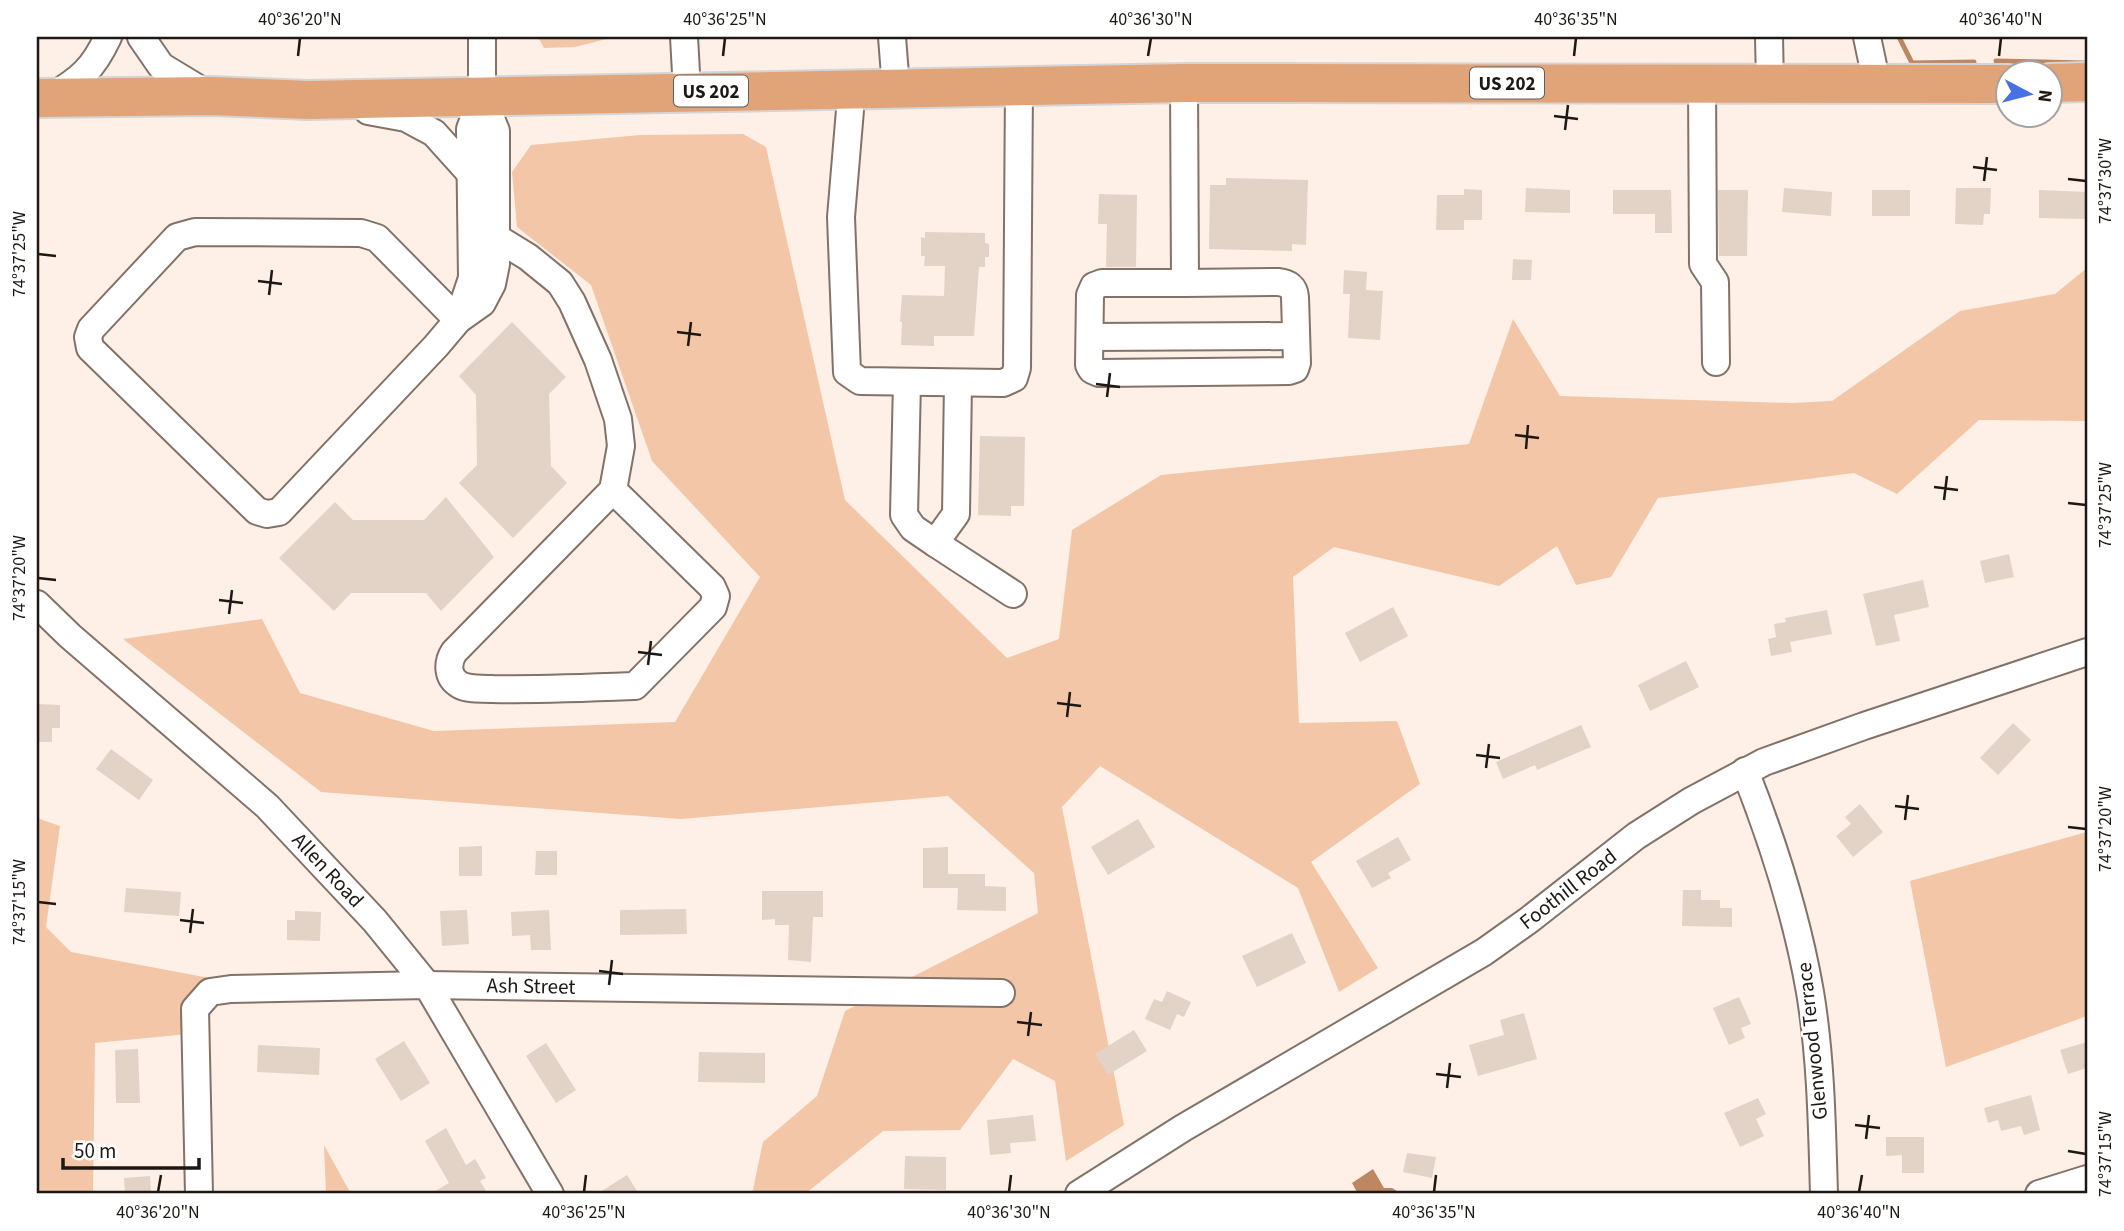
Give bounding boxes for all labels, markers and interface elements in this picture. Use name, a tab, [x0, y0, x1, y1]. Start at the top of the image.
text: 40°36'20"N	[258, 7, 342, 32]
text: 40°36'25"N	[683, 7, 767, 32]
text: 40°36'30"N	[1109, 7, 1193, 32]
text: 40°36'35"N	[1534, 7, 1618, 32]
text: 40°36'40"N	[1959, 7, 2043, 32]
north arrow	[1994, 60, 2064, 130]
road number: US 202	[1470, 68, 1544, 99]
road number: US 202	[674, 76, 748, 106]
text: N	[2030, 88, 2059, 104]
text: 74°37'30"W	[2093, 138, 2118, 224]
text: 74°37'25"W	[7, 211, 32, 297]
text: 74°37'25"W	[2093, 462, 2118, 548]
text: 74°37'20"W	[7, 535, 32, 621]
text: 74°37'20"W	[2093, 786, 2118, 872]
street label: Allen Road	[285, 826, 371, 914]
street label: Foothill Road	[1513, 841, 1623, 937]
text: 74°37'15"W	[7, 859, 32, 945]
street label: Glenwood Terrace	[1789, 961, 1835, 1121]
street label: Ash Street	[486, 970, 576, 1002]
text: 74°37'15"W	[2093, 1111, 2118, 1197]
scale bar	[63, 1126, 200, 1170]
text: 50 m	[74, 1136, 116, 1166]
text: 40°36'20"N	[116, 1200, 200, 1225]
text: 40°36'25"N	[542, 1200, 626, 1225]
text: 40°36'30"N	[967, 1200, 1051, 1225]
text: 40°36'35"N	[1392, 1200, 1476, 1225]
text: 40°36'40"N	[1817, 1200, 1901, 1225]

